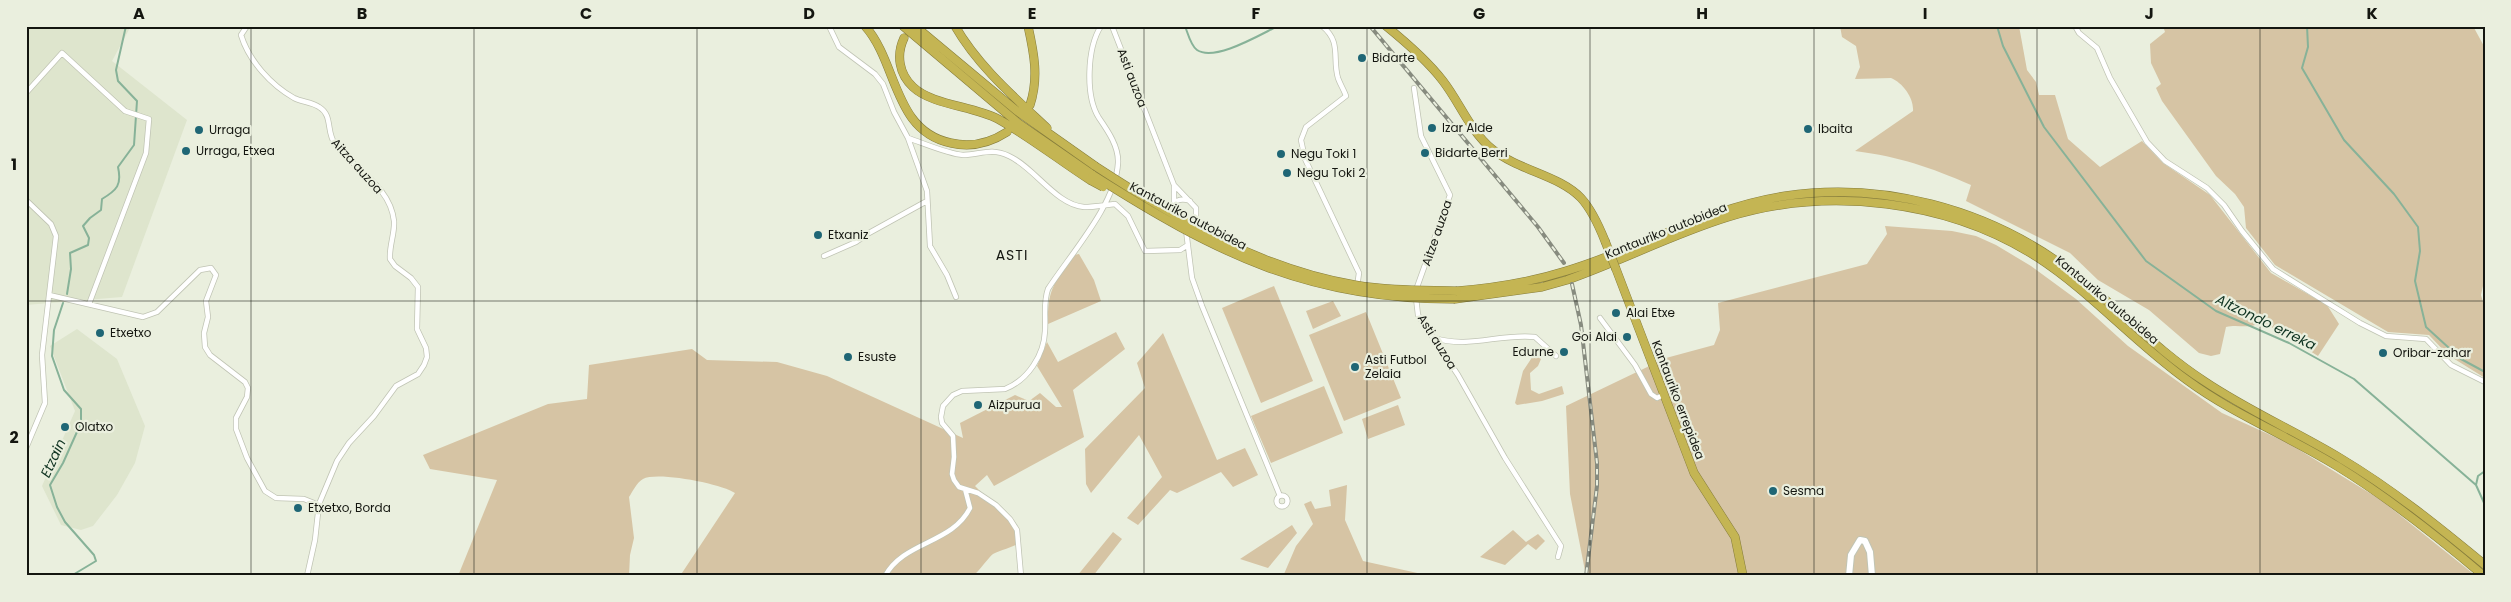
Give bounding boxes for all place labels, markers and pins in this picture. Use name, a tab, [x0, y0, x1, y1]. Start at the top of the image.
place label: Bidarte	[1372, 49, 1415, 66]
marker: Bidarte	[1356, 52, 1368, 64]
place label: Izar Alde	[1442, 119, 1493, 136]
place label: Ibaita	[1818, 120, 1853, 137]
place label: Urraga	[209, 121, 250, 138]
marker: Izar Alde	[1426, 122, 1438, 134]
marker: Ibaita	[1802, 123, 1814, 135]
marker: Urraga	[193, 124, 205, 136]
place label: Urraga, Etxea	[196, 142, 275, 159]
place label: Bidarte Berri	[1435, 144, 1508, 161]
marker: Urraga, Etxea	[180, 145, 192, 157]
place label: Negu Toki 1	[1291, 145, 1356, 162]
marker: Bidarte Berri	[1419, 147, 1431, 159]
marker: Negu Toki 1	[1275, 148, 1287, 160]
place label: Negu Toki 2	[1297, 164, 1365, 181]
marker: Negu Toki 2	[1281, 167, 1293, 179]
place label: Etxaniz	[828, 226, 868, 243]
marker: Etxaniz	[812, 229, 824, 241]
place label: Alai Etxe	[1626, 304, 1675, 321]
marker: Alai Etxe	[1610, 307, 1622, 319]
place label: Etxetxo	[110, 324, 152, 341]
marker: Etxetxo	[94, 327, 106, 339]
place label: Goi Alai	[1572, 328, 1617, 345]
marker: Goi Alai	[1621, 331, 1633, 343]
place label: Edurne	[1512, 343, 1554, 360]
place label: Oribar-zahar	[2393, 344, 2472, 361]
marker: Edurne	[1558, 346, 1570, 358]
marker: Oribar-zahar	[2377, 347, 2389, 359]
place label: Esuste	[858, 348, 896, 365]
marker: Esuste	[842, 351, 854, 363]
place label: Asti Futbol Zelaia	[1365, 351, 1427, 382]
marker: Asti Futbol Zelaia	[1349, 361, 1361, 373]
place label: Aizpurua	[988, 396, 1041, 413]
marker: Aizpurua	[972, 399, 984, 411]
place label: Olatxo	[75, 418, 114, 435]
marker: Olatxo	[59, 421, 71, 433]
place label: Sesma	[1783, 482, 1824, 499]
marker: Sesma	[1767, 485, 1779, 497]
place label: Etxetxo, Borda	[308, 499, 391, 516]
marker: Etxetxo, Borda	[292, 502, 304, 514]

